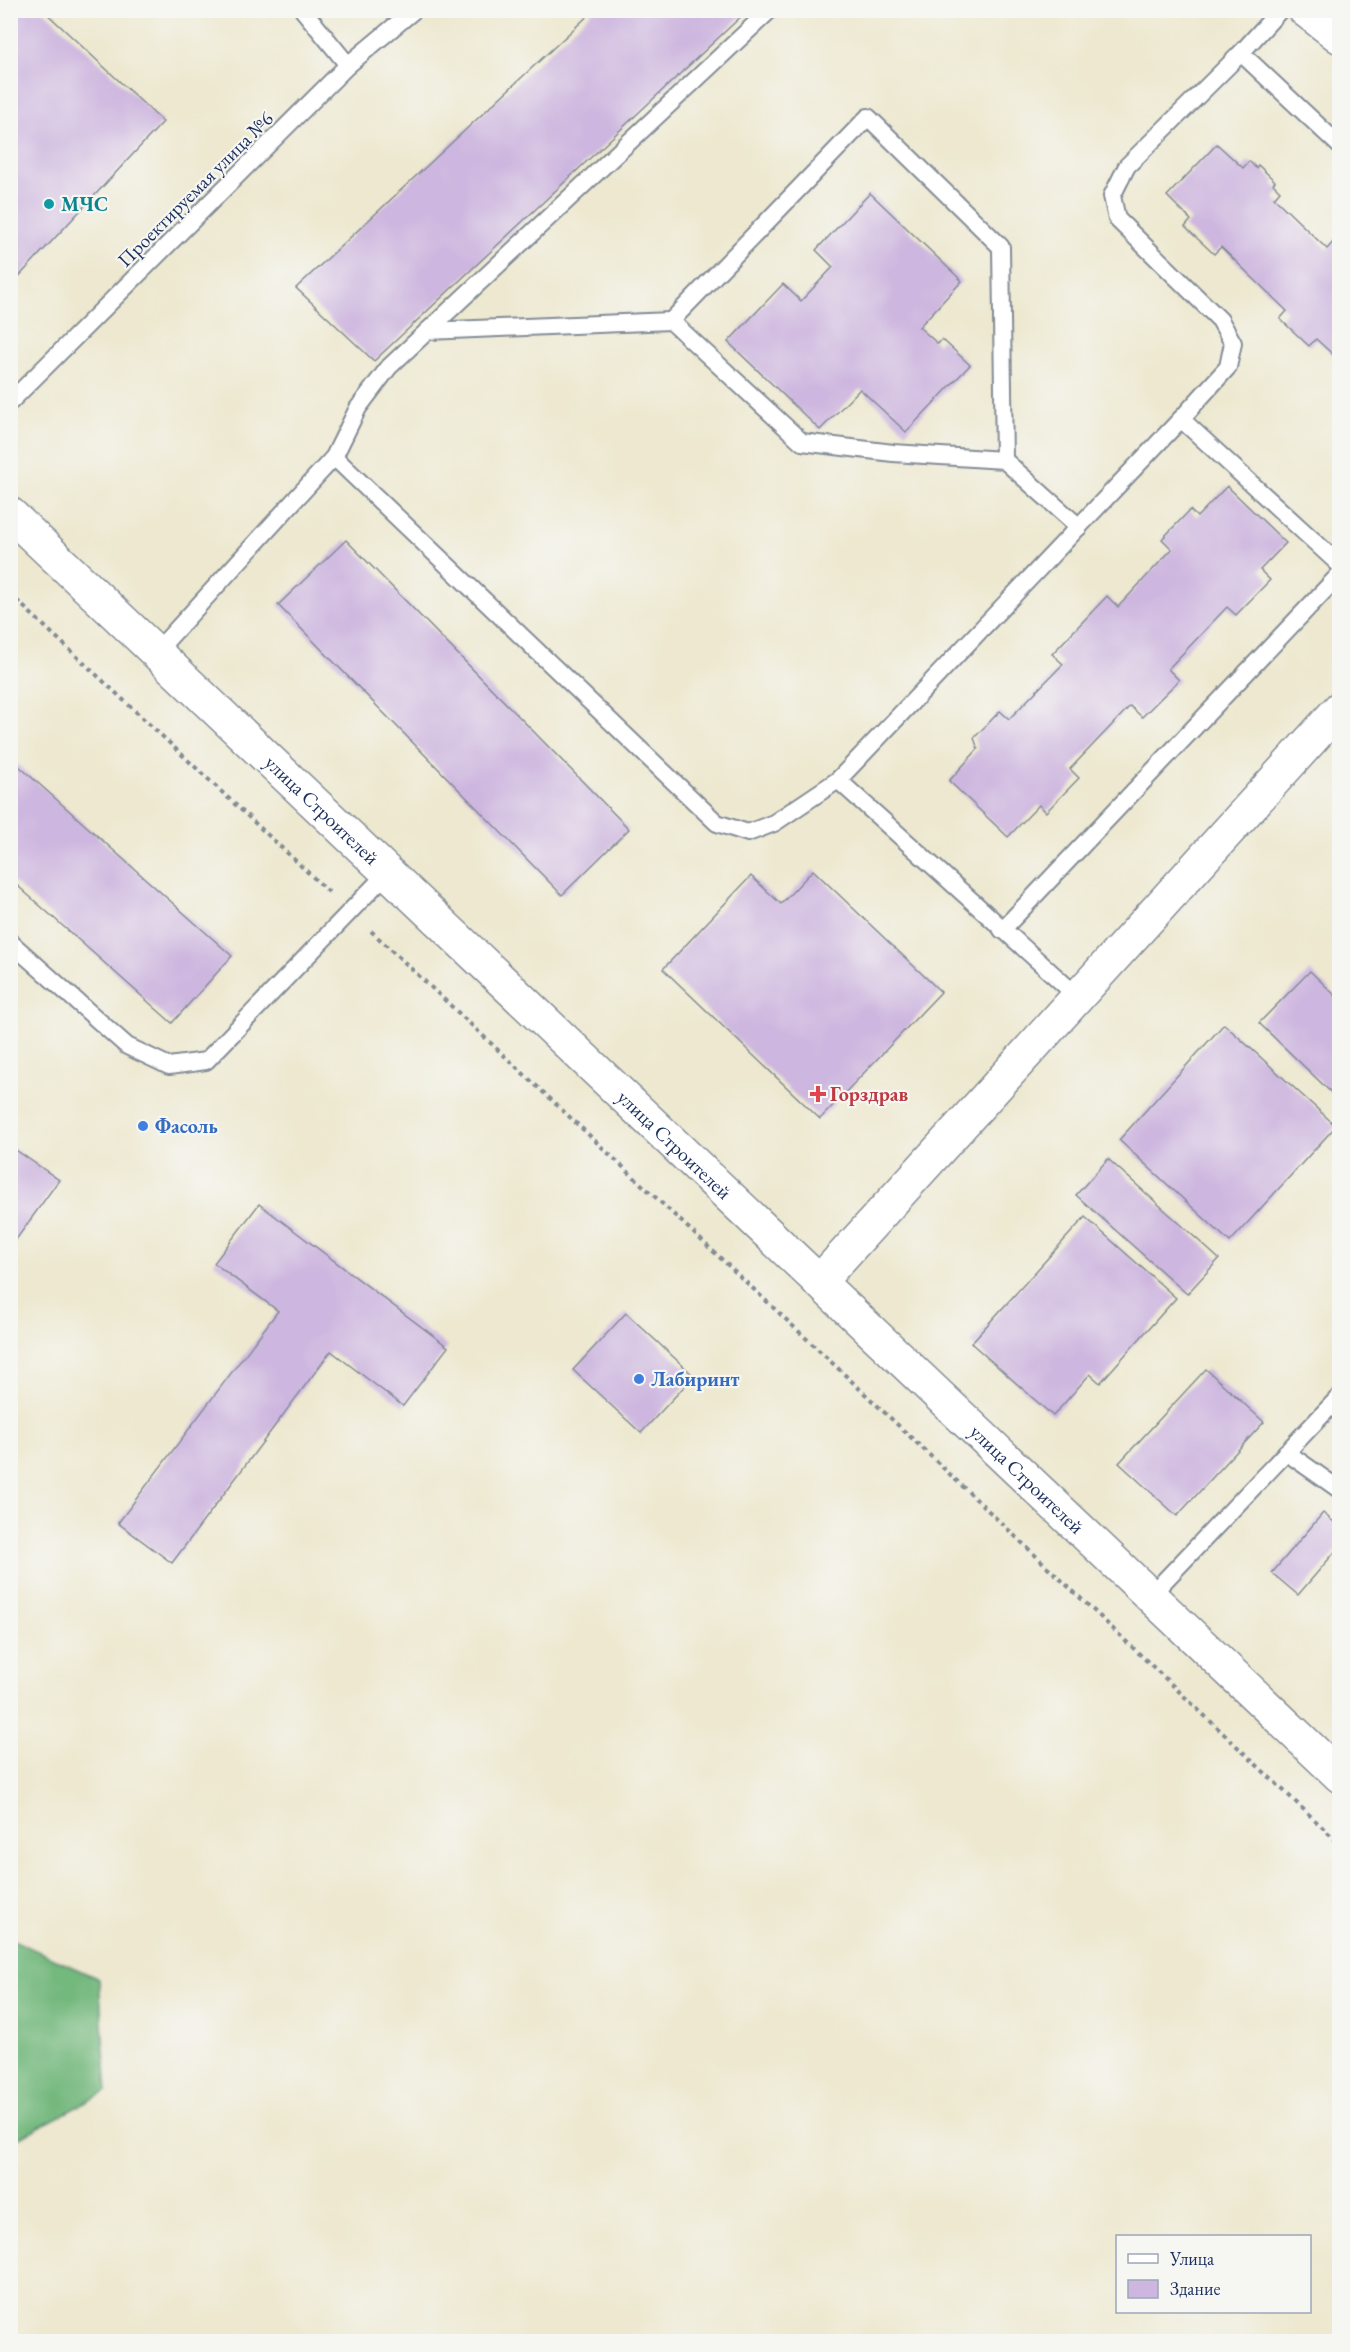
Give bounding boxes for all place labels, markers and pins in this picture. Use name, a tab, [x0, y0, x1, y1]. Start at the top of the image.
place label: МЧС	[61, 191, 108, 217]
marker: МЧС	[42, 197, 56, 211]
place label: Горздрав	[830, 1081, 908, 1107]
marker: Горздрав	[811, 1087, 825, 1101]
place label: Фасоль	[155, 1113, 218, 1139]
marker: Фасоль	[136, 1119, 150, 1133]
place label: Лабиринт	[651, 1366, 740, 1392]
marker: Лабиринт	[632, 1372, 646, 1386]

